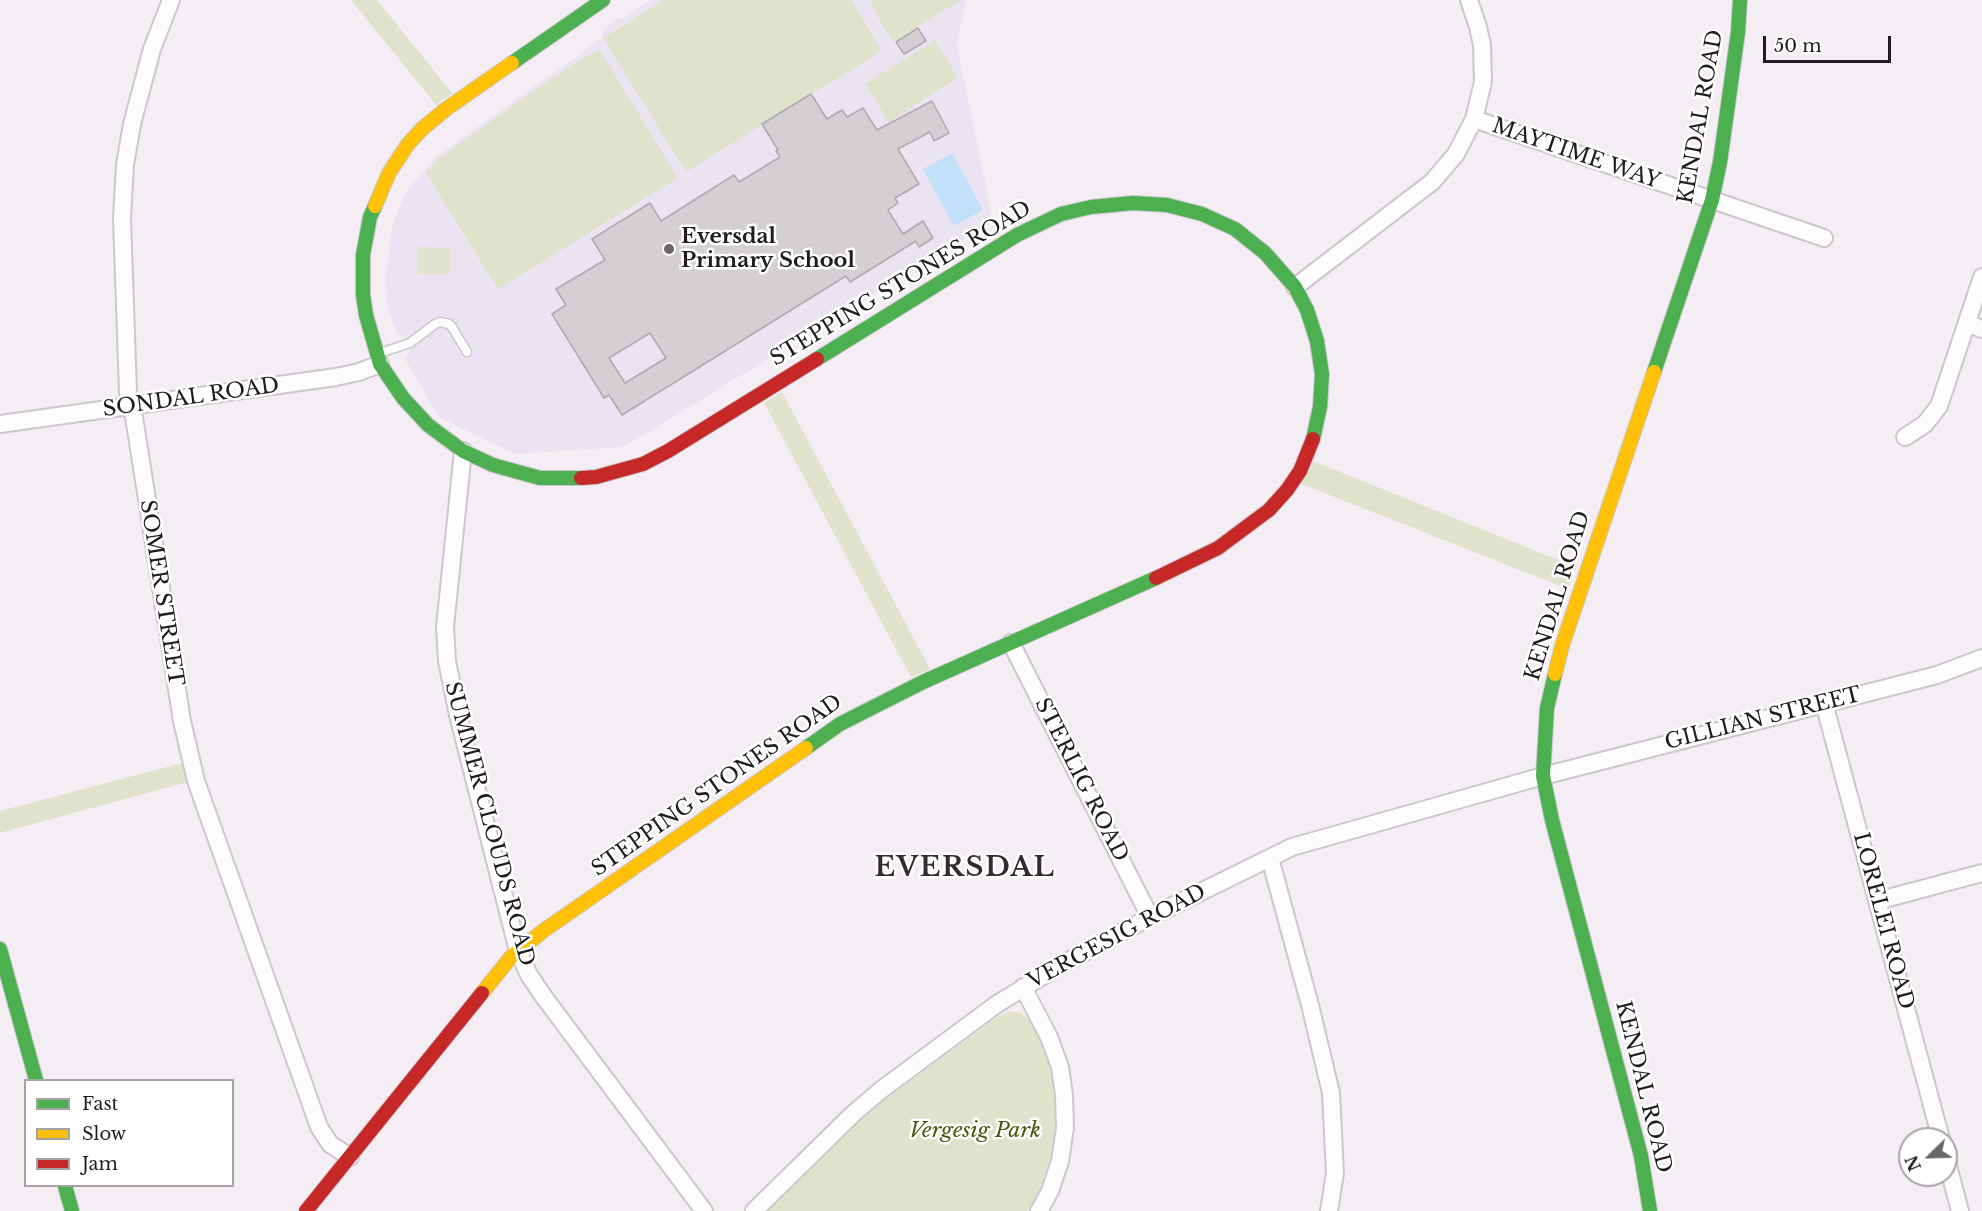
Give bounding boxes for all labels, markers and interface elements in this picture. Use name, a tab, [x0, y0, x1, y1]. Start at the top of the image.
scale bar	[1766, 24, 1894, 62]
street label: KENDAL ROAD	[1673, 28, 1729, 206]
text: 50 m	[1774, 35, 1822, 57]
street label: MAYTIME WAY	[1489, 113, 1663, 195]
street label: STEPPING STONES ROAD	[766, 196, 1036, 372]
place label: Eversdal Primary School	[681, 224, 855, 274]
marker: Eversdal Primary School	[662, 242, 676, 256]
street label: SONDAL ROAD	[101, 373, 281, 423]
street label: SOMER STREET	[134, 498, 188, 688]
street label: KENDAL ROAD	[1520, 508, 1596, 684]
street label: SUMMER CLOUDS ROAD	[439, 679, 539, 969]
street label: GILLIAN STREET	[1662, 682, 1864, 756]
street label: STEPPING STONES ROAD	[587, 690, 847, 882]
street label: STERLIG ROAD	[1029, 694, 1133, 866]
street label: LORELEI ROAD	[1847, 830, 1919, 1012]
district label: EVERSDAL	[874, 852, 1056, 884]
street label: VERGESIG ROAD	[1024, 879, 1210, 995]
street label: KENDAL ROAD	[1609, 998, 1677, 1176]
legend	[24, 1079, 234, 1187]
text: Fast	[82, 1093, 118, 1115]
park label: Vergesig Park	[909, 1118, 1041, 1144]
text: Slow	[82, 1123, 126, 1145]
north arrow	[1898, 1127, 1958, 1187]
text: N	[1901, 1152, 1925, 1174]
text: Jam	[82, 1153, 118, 1175]

